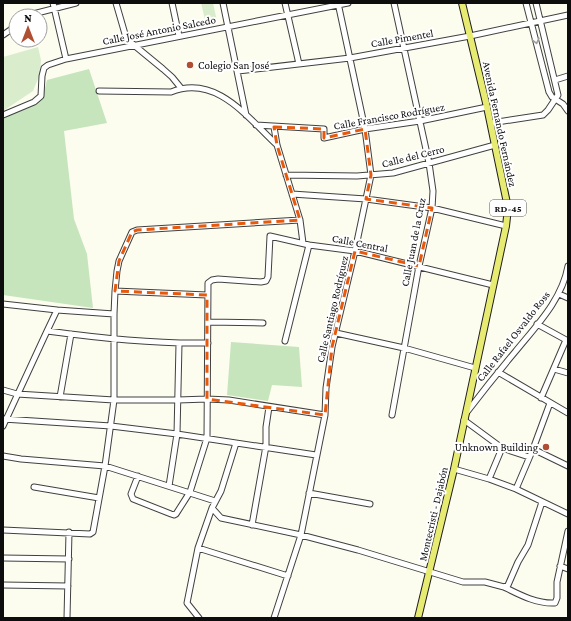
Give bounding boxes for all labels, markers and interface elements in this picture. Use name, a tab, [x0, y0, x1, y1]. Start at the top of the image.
north arrow	[8, 8, 48, 48]
text: N	[24, 12, 32, 24]
street label: Calle José Antonio Salcedo	[101, 13, 217, 48]
street label: Calle Pimentel	[370, 27, 434, 49]
one-way arrow	[531, 37, 540, 44]
place label: Colegio San José	[198, 59, 270, 72]
marker: Colegio San José	[185, 60, 195, 70]
street label: Avenida Fernando Fernández	[481, 60, 519, 188]
street label: Calle Francisco Rodríguez	[332, 100, 446, 133]
street label: Calle del Cerro	[380, 142, 446, 170]
street label: Calle Juan de la Cruz	[399, 196, 429, 288]
road number: RD-45	[490, 200, 526, 216]
street label: Calle Central	[331, 232, 389, 254]
street label: Calle Santiago Rodríguez	[314, 254, 351, 364]
street label: Calle Rafael Osvaldo Ross	[474, 288, 552, 384]
place label: Unknown Building	[455, 441, 539, 454]
marker: Unknown Building	[541, 442, 551, 452]
street label: Montecristi - Dajabón	[416, 466, 451, 563]

